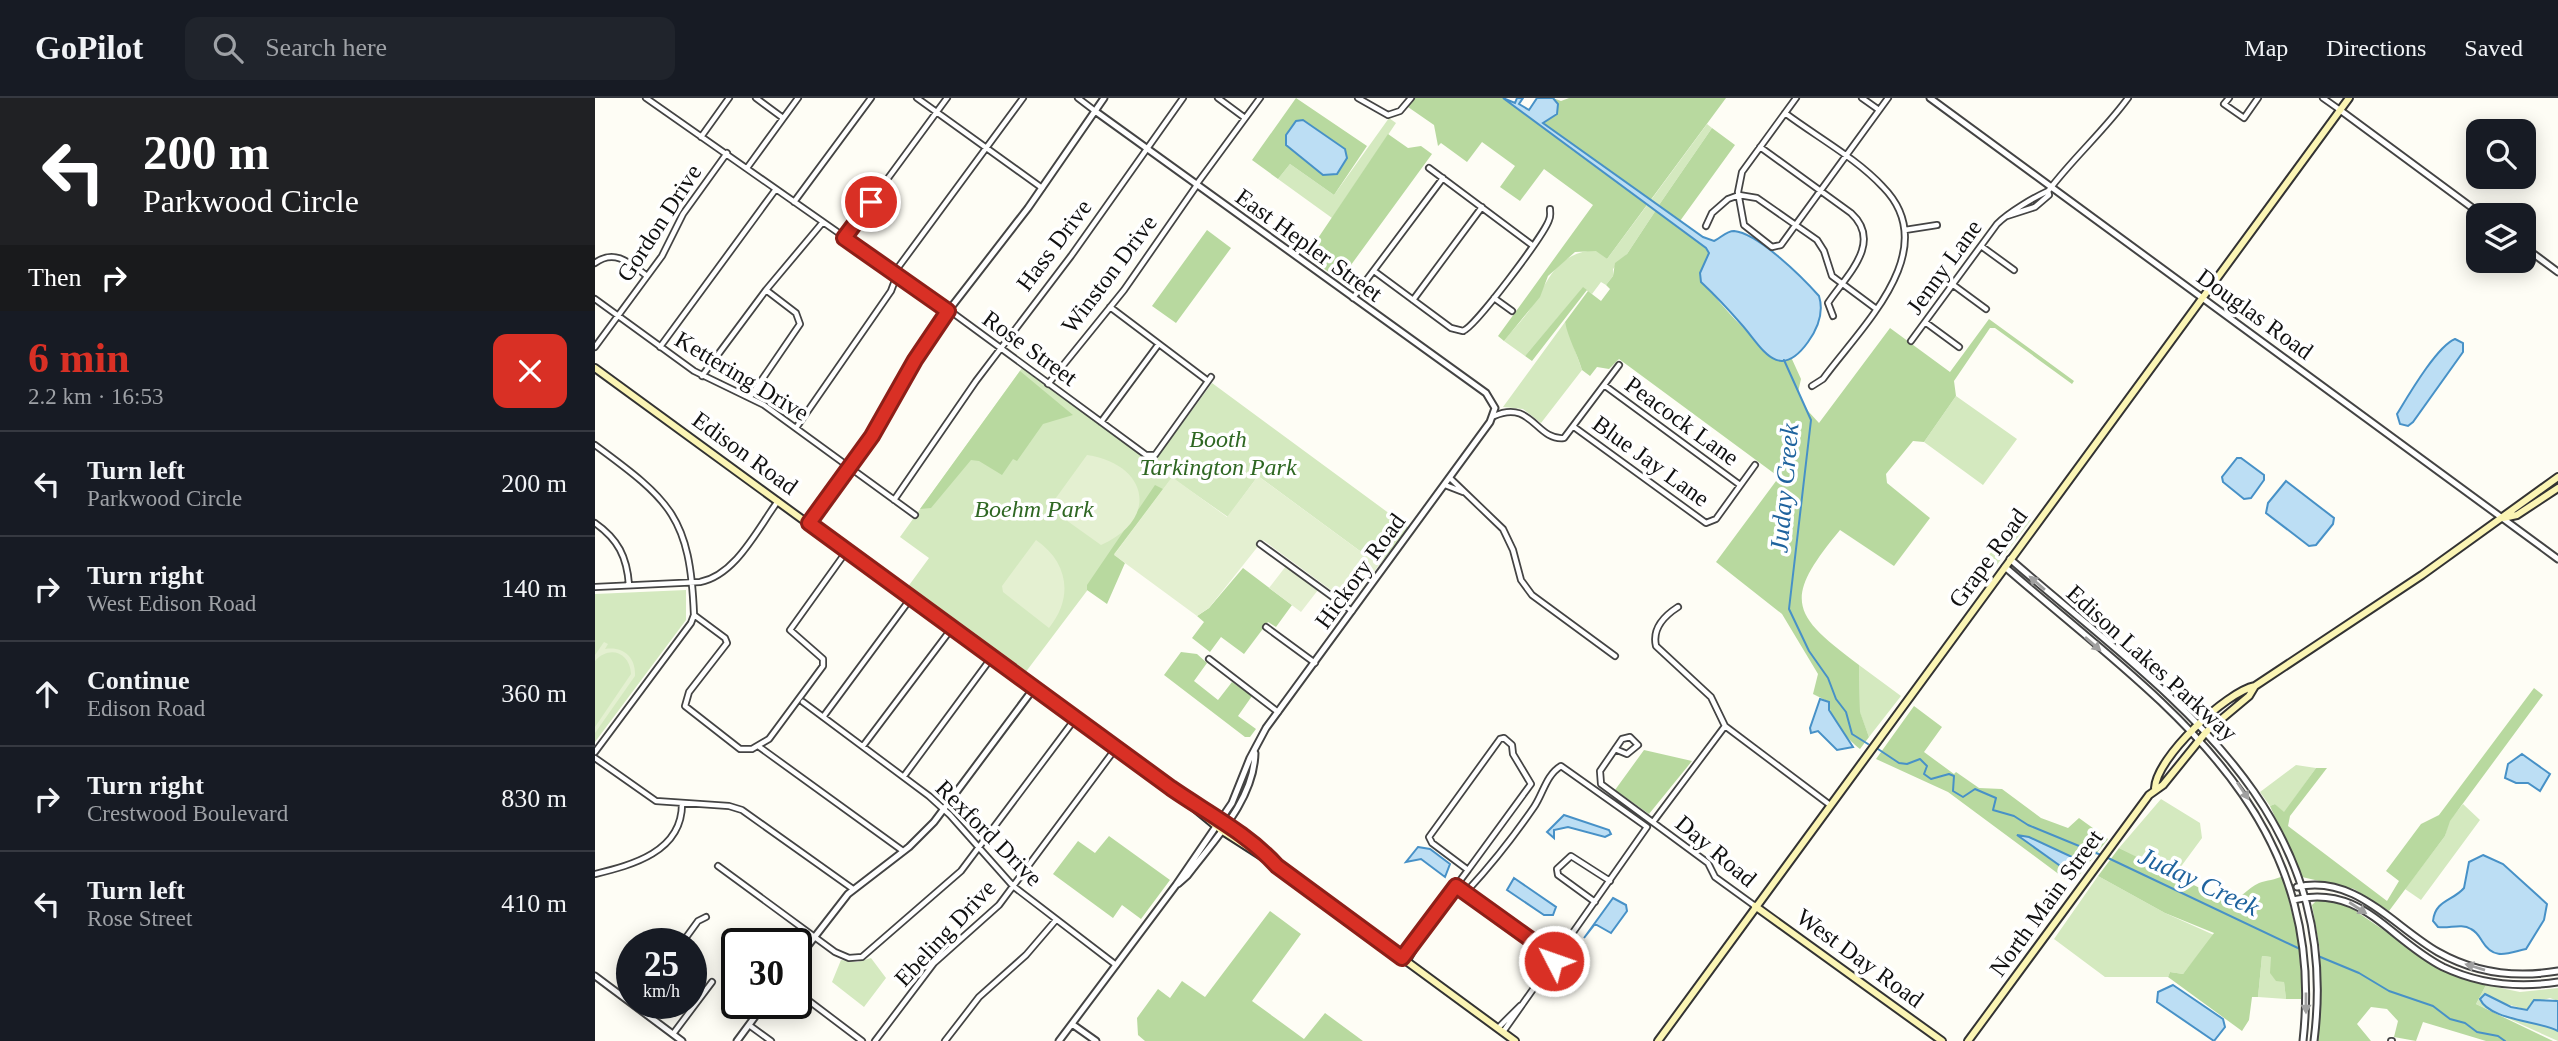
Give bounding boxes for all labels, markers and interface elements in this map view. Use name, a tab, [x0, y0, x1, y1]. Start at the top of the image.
search box	[185, 17, 675, 80]
icon: search	[209, 29, 247, 67]
text: GoPilot	[35, 30, 143, 66]
text: Search here	[265, 33, 387, 62]
text: Map	[2244, 35, 2288, 61]
text: Directions	[2326, 35, 2426, 61]
text: Saved	[2464, 35, 2523, 61]
map controls	[2466, 119, 2536, 273]
button: search	[2466, 119, 2536, 189]
text: 200 m	[143, 125, 270, 180]
icon: left	[28, 126, 119, 217]
street label: Gordon Drive	[612, 160, 706, 286]
pin	[841, 172, 901, 232]
text: Parkwood Circle	[143, 183, 359, 219]
icon: arrive	[852, 183, 890, 221]
street label: East Hepler Street	[1231, 183, 1388, 307]
street label: Hass Drive	[1011, 194, 1097, 296]
button: layers	[2466, 203, 2536, 273]
street label: Winston Drive	[1056, 210, 1162, 338]
street label: Jenny Lane	[1901, 215, 1987, 319]
icon: right	[95, 259, 133, 297]
text: Then	[28, 263, 81, 292]
street label: Douglas Road	[2192, 263, 2318, 365]
street label: Rose Street	[978, 305, 1082, 391]
street label: Kettering Drive	[670, 326, 814, 426]
button: close	[493, 334, 567, 408]
text: 6 min	[28, 335, 130, 381]
street label: Peacock Lane	[1620, 371, 1744, 471]
text: 2.2 km · 16:53	[28, 384, 163, 409]
street label: Edison Road	[687, 406, 803, 500]
street label: Blue Jay Lane	[1588, 410, 1714, 512]
water label: Juday Creek	[1764, 422, 1805, 554]
park label: Booth Tarkington Park	[1139, 426, 1297, 480]
text: Turn left	[87, 456, 185, 485]
icon: left	[28, 465, 66, 503]
text: 200 m	[501, 469, 567, 498]
text: Parkwood Circle	[87, 486, 242, 511]
park label: Boehm Park	[974, 496, 1094, 522]
street label: Grape Road	[1944, 504, 2032, 612]
street label: Hickory Road	[1310, 509, 1410, 633]
text: Turn right	[87, 561, 204, 590]
icon: right	[28, 570, 66, 608]
text: 140 m	[501, 574, 567, 603]
one-way arrow	[2029, 576, 2046, 591]
street label: Edison Lakes Parkway	[2062, 580, 2242, 746]
text: West Edison Road	[87, 591, 256, 616]
one-way arrow	[2085, 636, 2102, 651]
text: Continue	[87, 666, 190, 695]
icon: ahead	[28, 675, 66, 713]
text: 360 m	[501, 679, 567, 708]
text: Edison Road	[87, 696, 205, 721]
text: Turn right	[87, 771, 204, 800]
street label: Rexford Drive	[931, 775, 1047, 891]
icon: right	[28, 780, 66, 818]
one-way arrow	[2236, 782, 2250, 800]
text: 830 m	[501, 784, 567, 813]
text: Crestwood Boulevard	[87, 801, 288, 826]
street label: Day Road	[1671, 810, 1761, 892]
street label: North Main Street	[1984, 824, 2108, 981]
water label: Juday Creek	[2134, 841, 2264, 922]
street label: Ebeling Drive	[889, 875, 1001, 991]
text: Turn left	[87, 876, 185, 905]
icon: left	[28, 885, 66, 923]
text: 410 m	[501, 889, 567, 918]
one-way arrow	[2349, 901, 2368, 914]
street label: West Day Road	[1792, 903, 1928, 1013]
text: Rose Street	[87, 906, 192, 931]
position arrow	[1517, 924, 1591, 998]
speed limit sign: 30	[721, 928, 812, 1019]
text: 25	[644, 945, 679, 984]
one-way arrow	[2464, 961, 2485, 971]
text: km/h	[643, 981, 680, 1001]
one-way arrow	[2300, 992, 2312, 1014]

